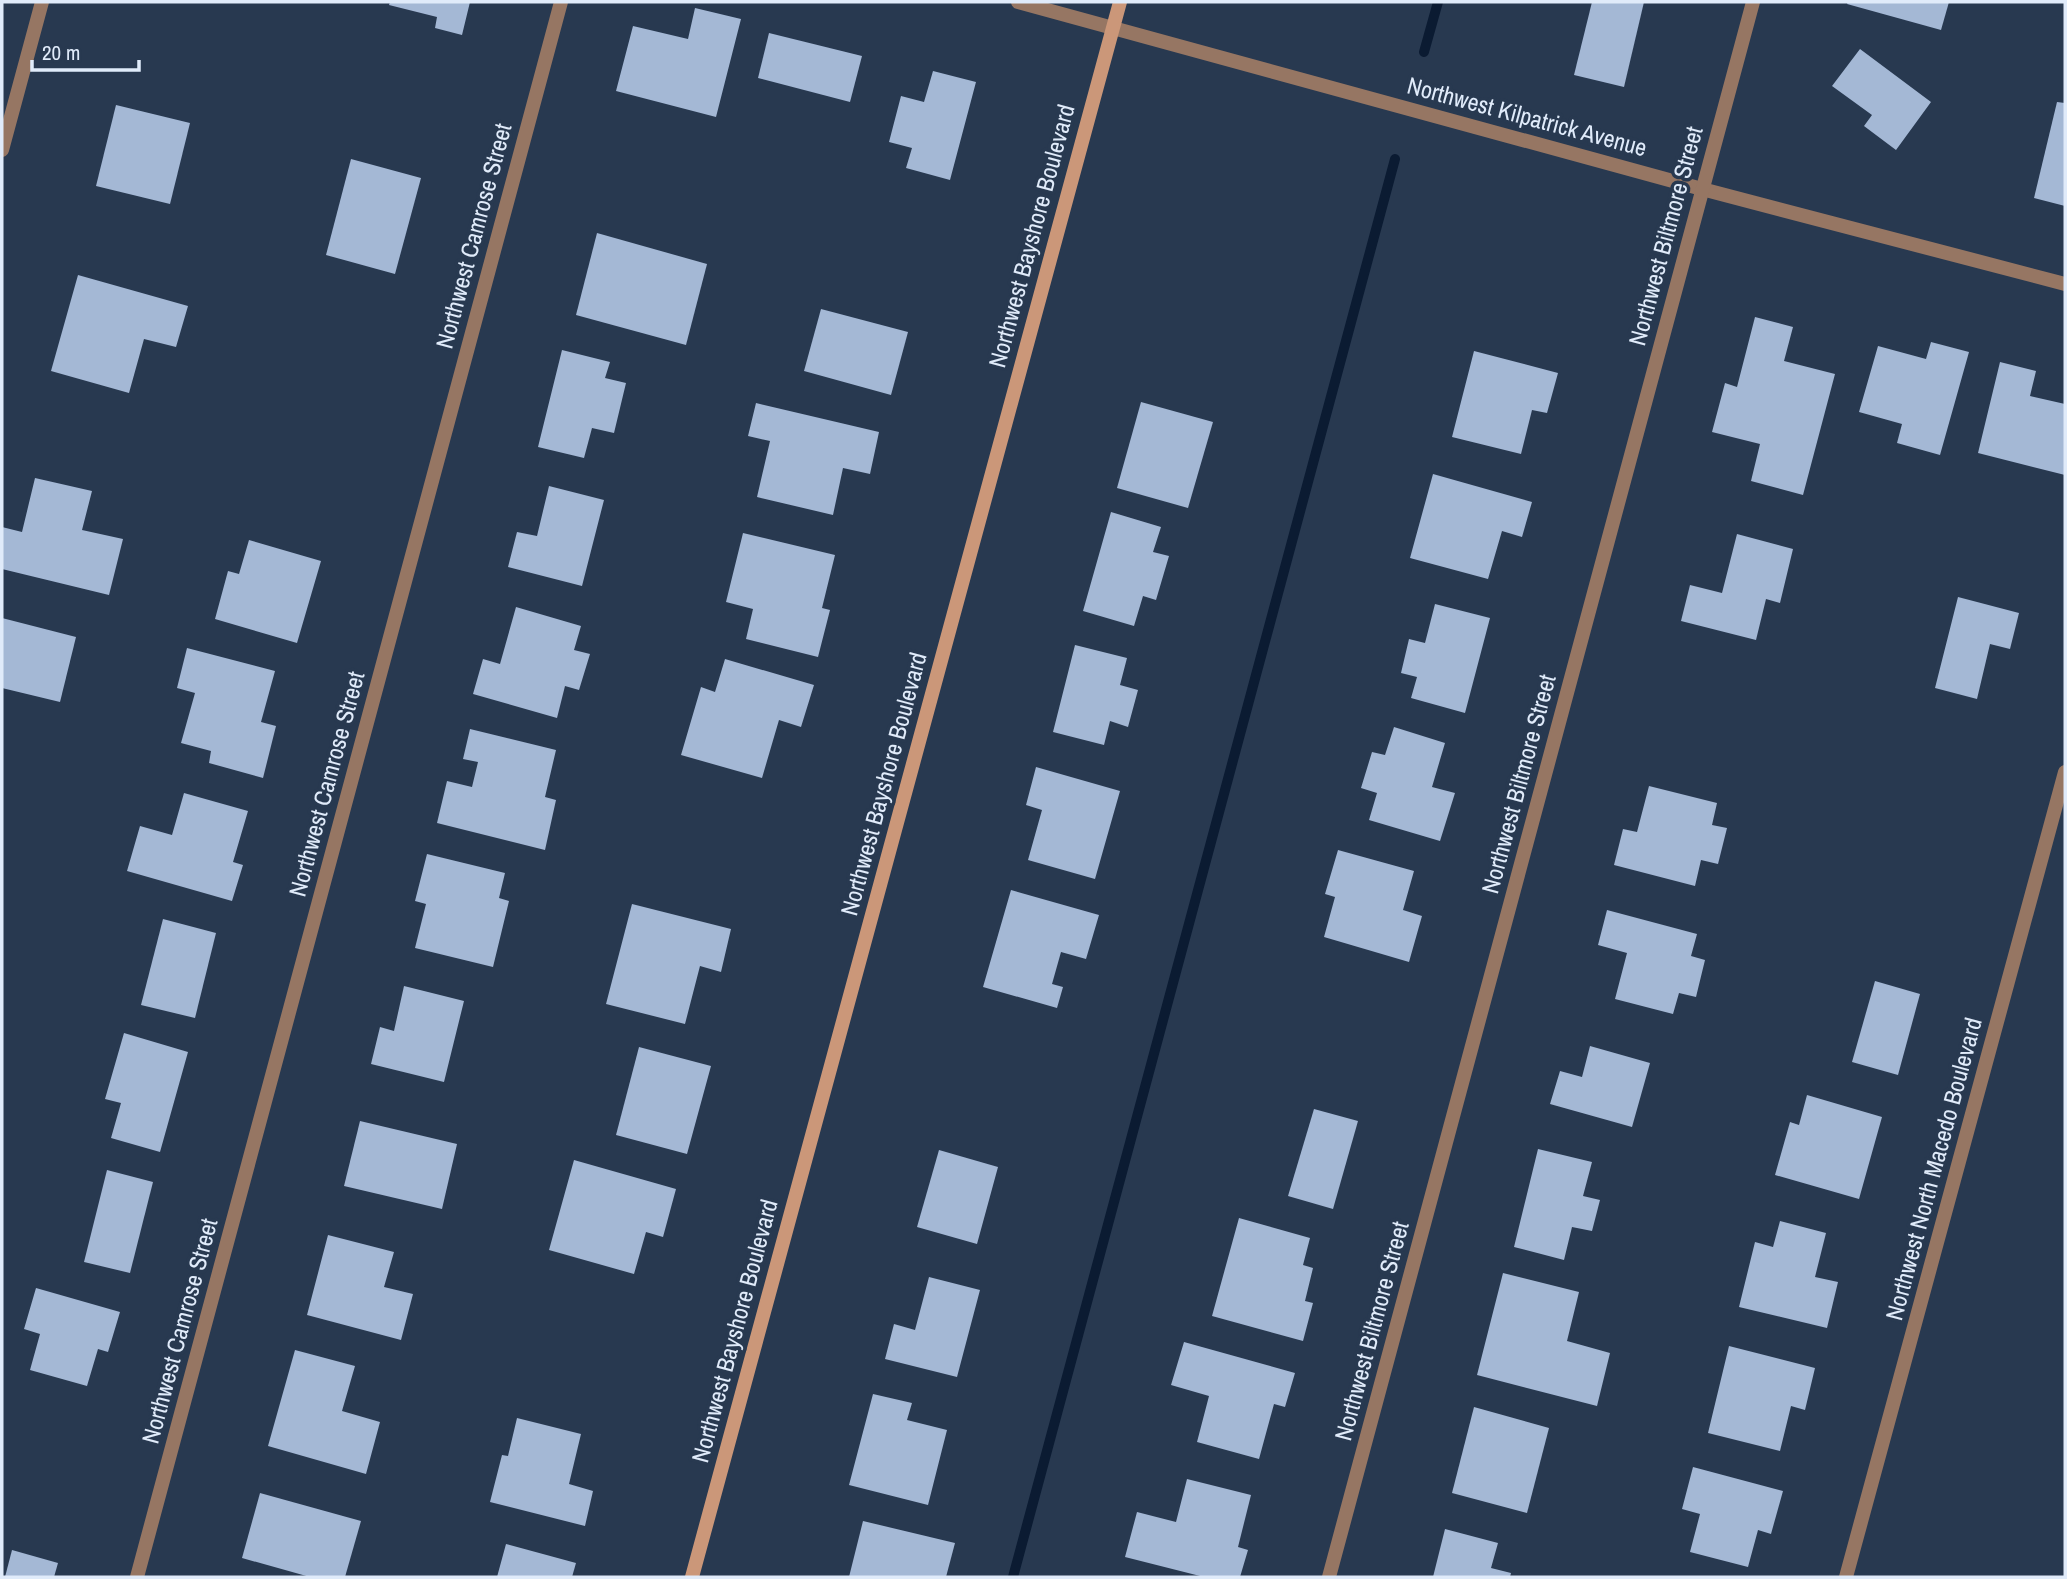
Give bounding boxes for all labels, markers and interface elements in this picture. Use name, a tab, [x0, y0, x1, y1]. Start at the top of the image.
scale bar	[32, 28, 138, 72]
text: 20 m	[42, 38, 80, 67]
street label: Northwest Kilpatrick Avenue	[1404, 69, 1651, 163]
street label: Northwest Bayshore Boulevard	[980, 101, 1082, 371]
street label: Northwest Camrose Street	[428, 119, 519, 352]
street label: Northwest Biltmore Street	[1620, 122, 1710, 349]
street label: Northwest Bayshore Boulevard	[832, 649, 934, 919]
street label: Northwest Camrose Street	[281, 667, 372, 900]
street label: Northwest Biltmore Street	[1473, 670, 1563, 897]
street label: Northwest North Macedo Boulevard	[1877, 1014, 1989, 1323]
street label: Northwest Bayshore Boulevard	[683, 1196, 785, 1466]
street label: Northwest Camrose Street	[134, 1214, 225, 1447]
street label: Northwest Biltmore Street	[1326, 1217, 1416, 1444]

